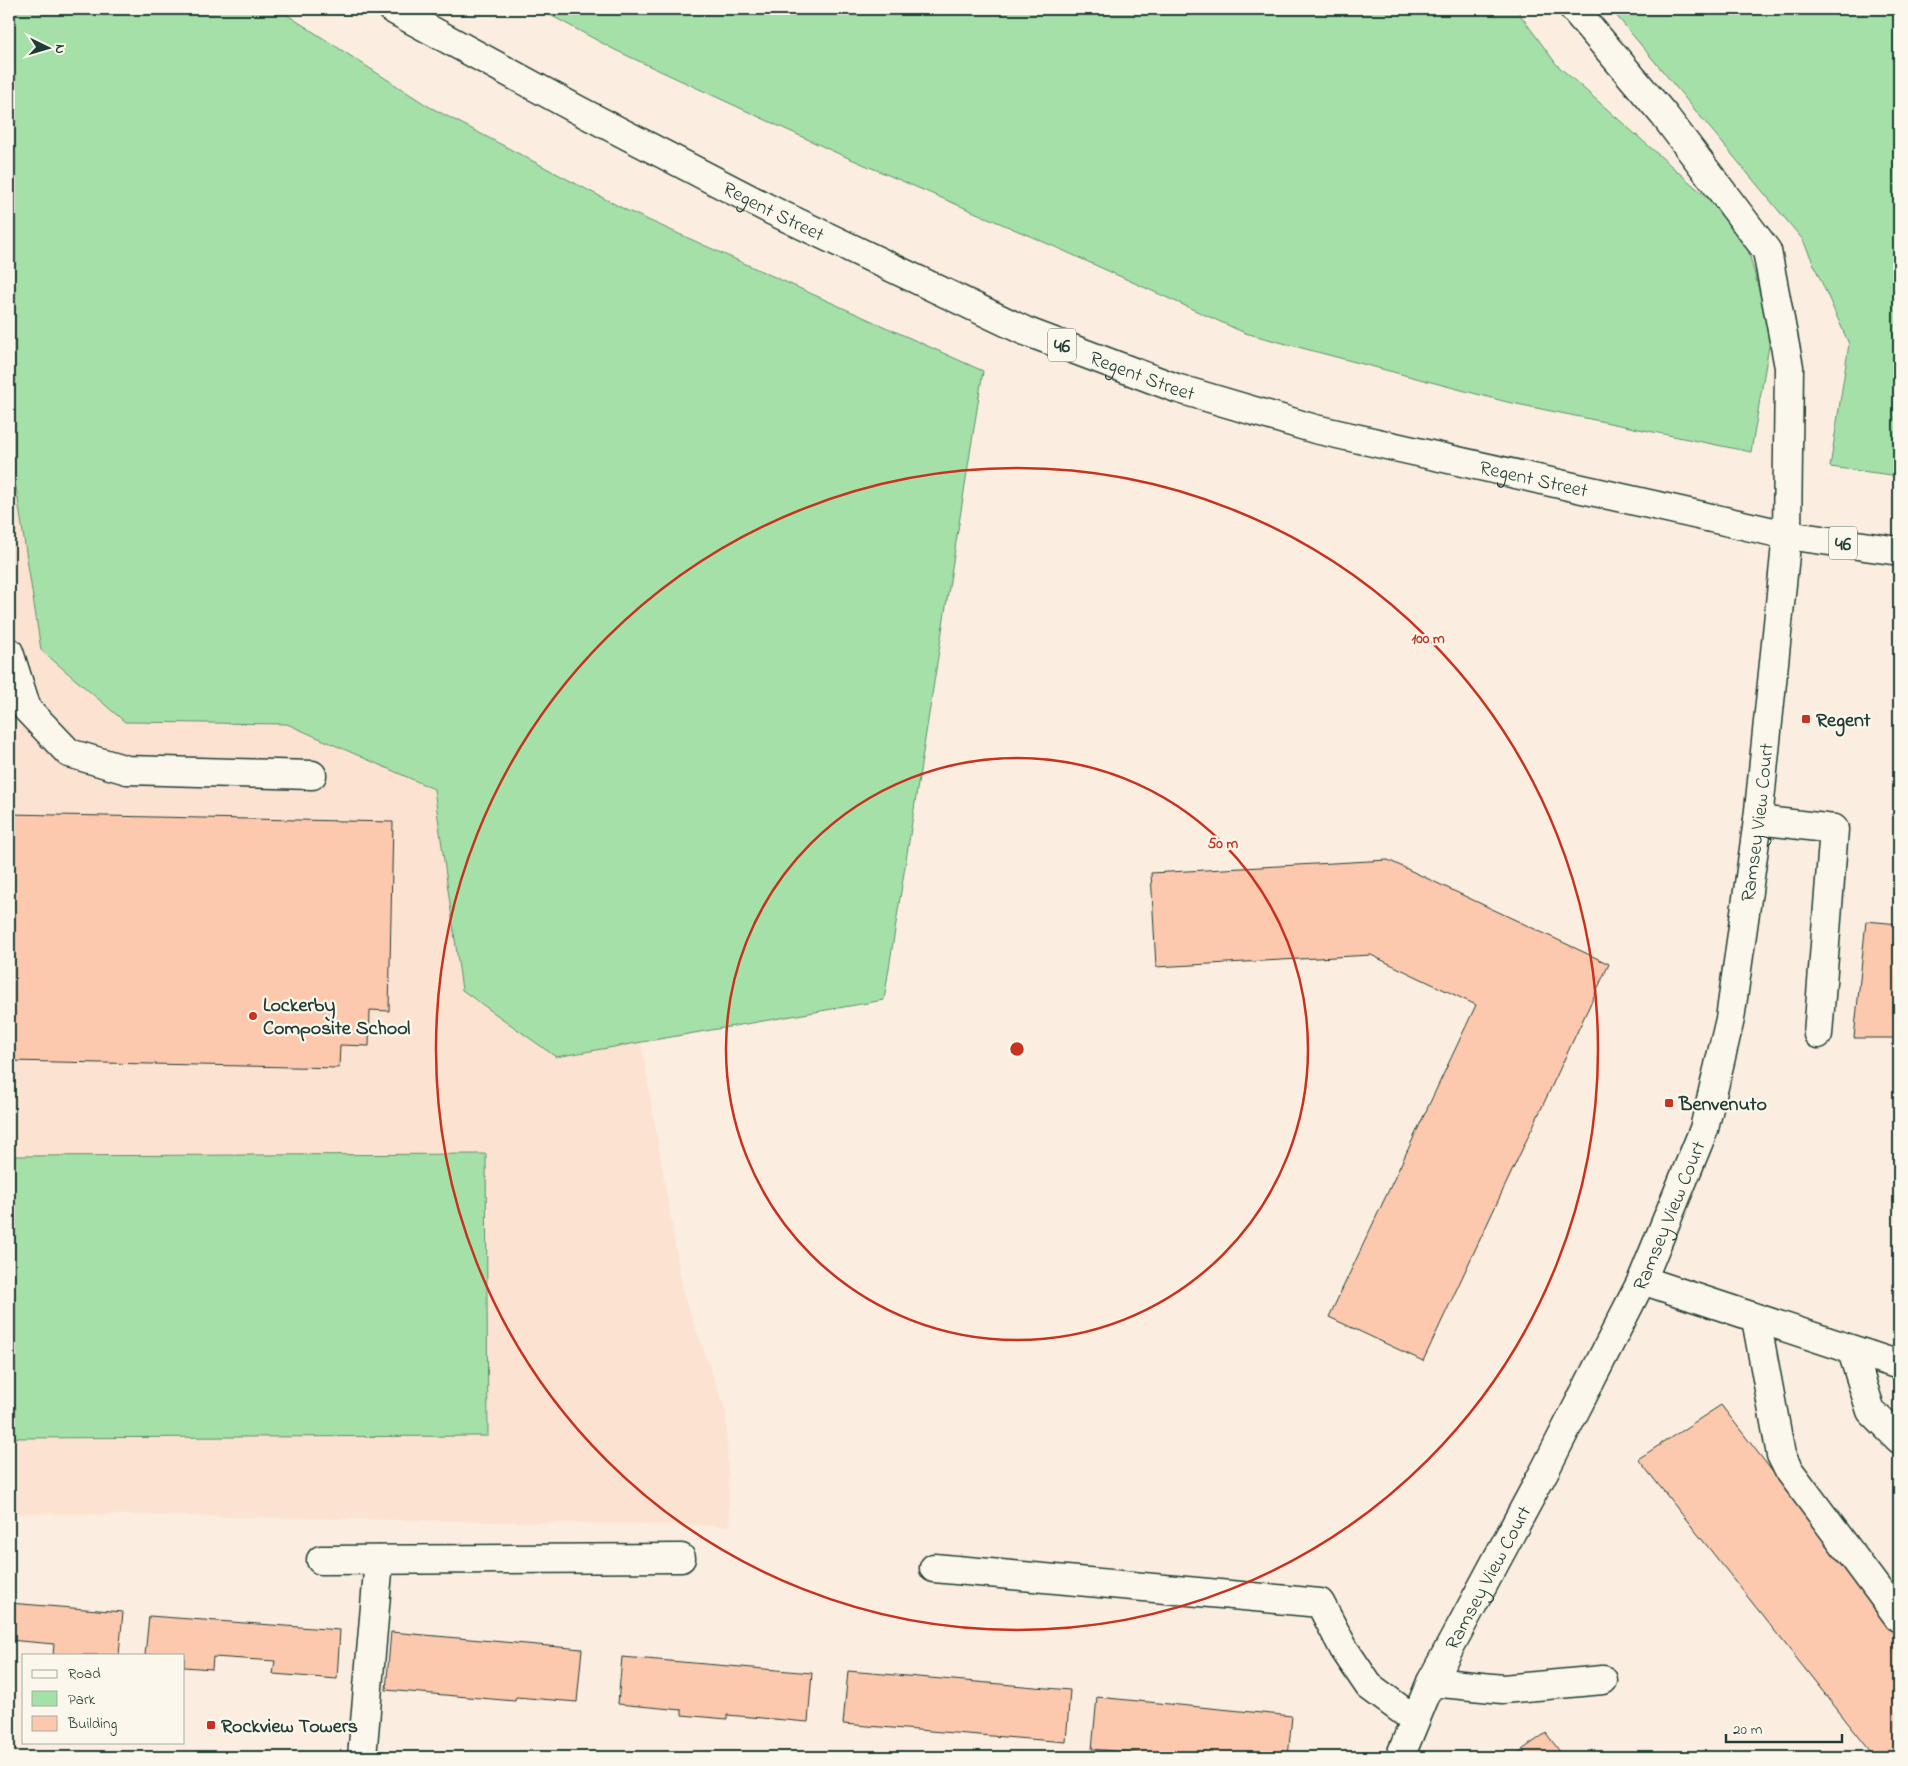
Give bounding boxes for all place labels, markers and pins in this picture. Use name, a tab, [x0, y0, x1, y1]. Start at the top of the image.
place label: Regent	[1816, 707, 1871, 737]
marker: Regent	[1800, 713, 1812, 725]
place label: Lockerby Composite School	[263, 992, 410, 1044]
marker: Lockerby Composite School	[247, 1010, 259, 1022]
centre of rings	[1008, 1040, 1026, 1058]
place label: Benvenuto	[1678, 1091, 1767, 1120]
marker: Benvenuto	[1663, 1097, 1675, 1109]
place label: Rockview Towers	[221, 1713, 358, 1742]
marker: Rockview Towers	[205, 1719, 217, 1731]

